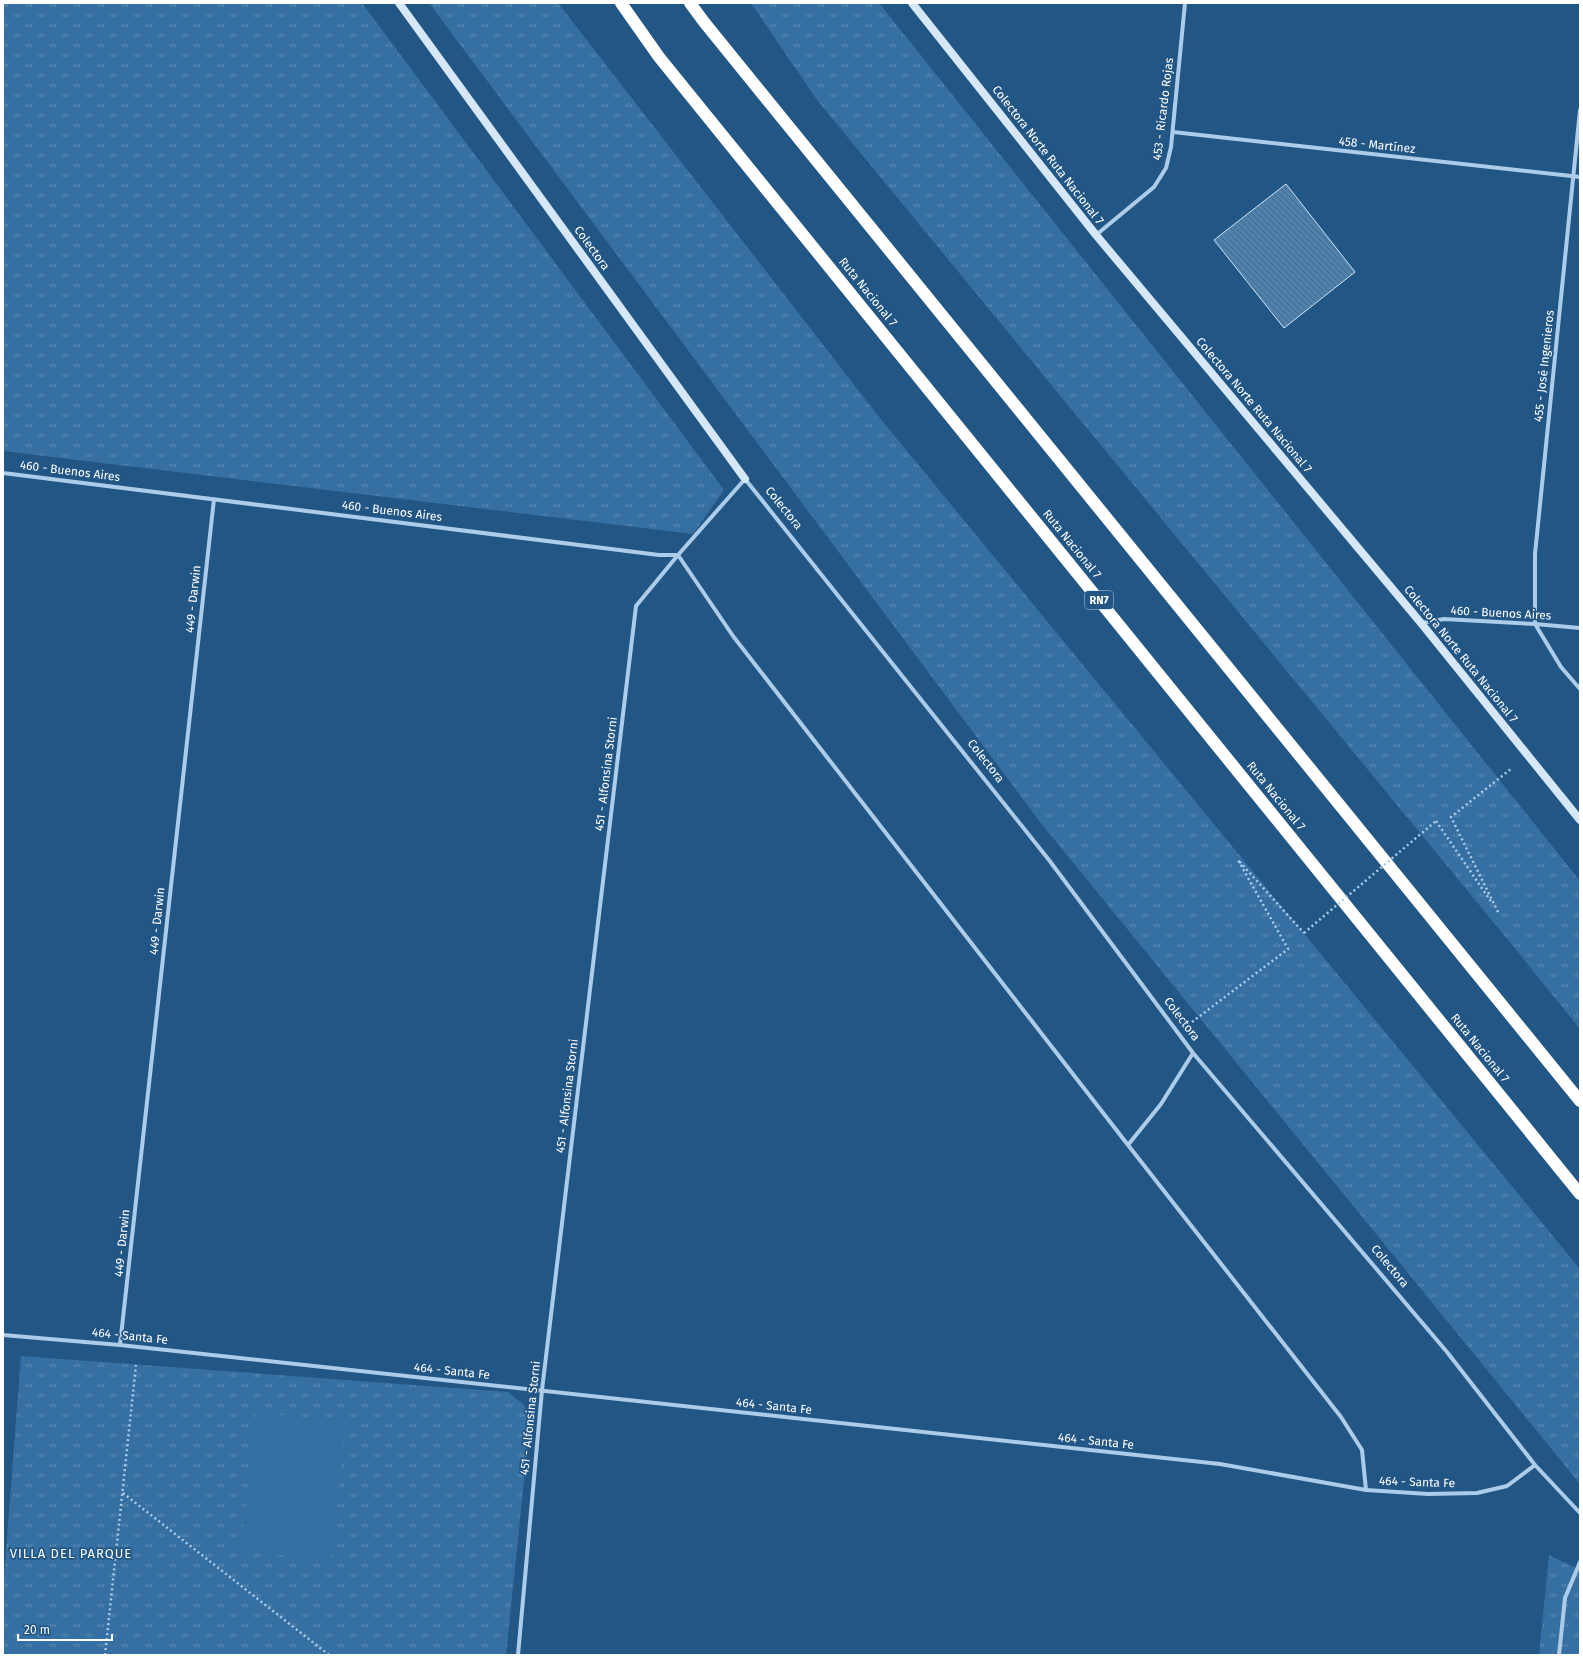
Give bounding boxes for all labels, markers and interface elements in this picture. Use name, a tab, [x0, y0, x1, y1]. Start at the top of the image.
street label: 453 - Ricardo Rojas	[1150, 57, 1176, 161]
street label: Colectora Norte Ruta Nacional 7	[989, 83, 1107, 227]
street label: 458 - Martínez	[1338, 134, 1416, 156]
street label: Colectora	[571, 223, 613, 273]
street label: Ruta Nacional 7	[836, 255, 900, 329]
street label: 455 - José Ingenieros	[1531, 309, 1557, 423]
street label: Colectora Norte Ruta Nacional 7	[1193, 334, 1315, 476]
street label: 460 - Buenos Aires	[19, 458, 121, 484]
street label: Colectora	[762, 484, 806, 532]
street label: 460 - Buenos Aires	[341, 498, 443, 524]
street label: Ruta Nacional 7	[1040, 507, 1104, 581]
street label: 449 - Darwin	[182, 565, 204, 633]
street label: Colectora Norte Ruta Nacional 7	[1401, 583, 1521, 725]
road number: RN7	[1085, 591, 1113, 609]
street label: 460 - Buenos Aires	[1450, 603, 1552, 623]
street label: 451 - Alfonsina Storni	[592, 716, 620, 832]
street label: Colectora	[965, 737, 1007, 785]
street label: Ruta Nacional 7	[1244, 759, 1308, 833]
street label: 449 - Darwin	[146, 887, 168, 955]
street label: Colectora	[1161, 994, 1203, 1044]
street label: Ruta Nacional 7	[1448, 1011, 1512, 1085]
street label: 451 - Alfonsina Storni	[553, 1038, 581, 1154]
street label: 449 - Darwin	[111, 1209, 133, 1277]
street label: Colectora	[1368, 1242, 1412, 1290]
street label: 464 - Santa Fe	[91, 1325, 169, 1347]
street label: 464 - Santa Fe	[413, 1360, 491, 1382]
street label: 451 - Alfonsina Storni	[517, 1360, 543, 1476]
street label: 464 - Santa Fe	[735, 1395, 813, 1417]
street label: 464 - Santa Fe	[1057, 1430, 1135, 1452]
street label: 464 - Santa Fe	[1379, 1474, 1455, 1490]
district label: VILLA DEL PARQUE	[10, 1546, 132, 1561]
scale bar	[18, 1616, 112, 1642]
text: 20 m	[24, 1623, 50, 1637]

